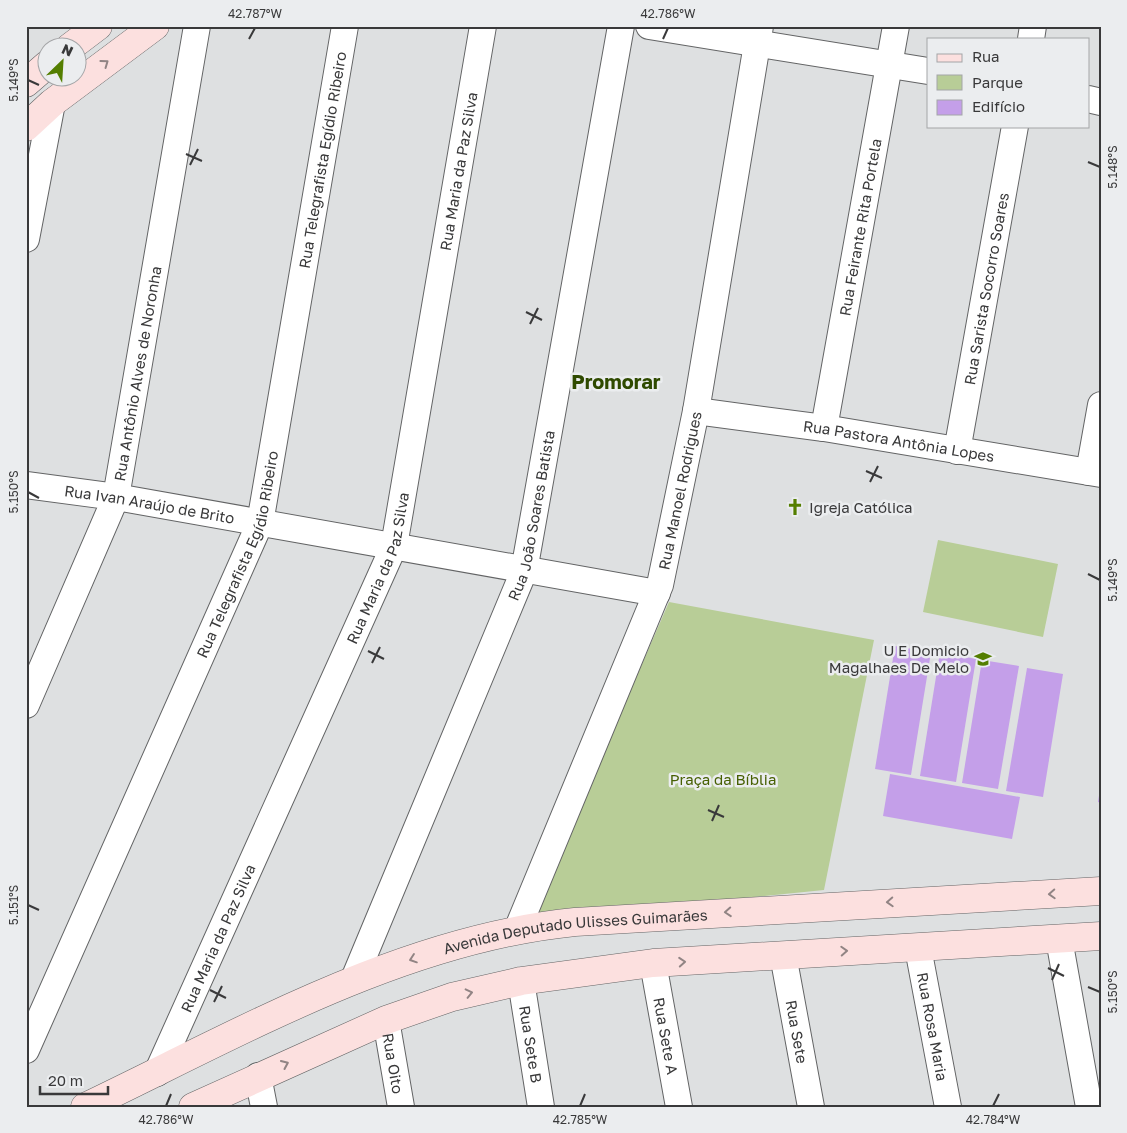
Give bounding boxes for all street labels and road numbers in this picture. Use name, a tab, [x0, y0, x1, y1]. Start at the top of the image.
street label: Rua Telegrafista Egídio Ribeiro	[295, 50, 349, 270]
street label: Rua Maria da Paz Silva	[436, 91, 481, 252]
street label: Rua Feirante Rita Portela	[835, 137, 885, 317]
street label: Rua Sarista Socorro Soares	[960, 191, 1012, 386]
street label: Rua Antônio Alves de Noronha	[110, 264, 165, 482]
street label: Rua Manoel Rodrigues	[654, 410, 705, 571]
street label: Rua Pastora Antônia Lopes	[802, 416, 996, 465]
street label: Rua João Soares Batista	[504, 429, 558, 603]
street label: Rua Telegrafista Egídio Ribeiro	[192, 449, 281, 660]
street label: Rua Ivan Araújo de Brito	[63, 481, 236, 527]
street label: Rua Maria da Paz Silva	[342, 491, 412, 646]
street label: Rua Maria da Paz Silva	[177, 861, 259, 1015]
street label: Avenida Deputado Ulisses Guimarães	[441, 905, 708, 957]
street label: Rua Rosa Maria	[914, 971, 952, 1082]
street label: Rua Sete A	[650, 996, 682, 1076]
street label: Rua Sete	[782, 998, 812, 1065]
street label: Rua Sete B	[516, 1004, 546, 1084]
street label: Rua Oito	[379, 1032, 408, 1095]

